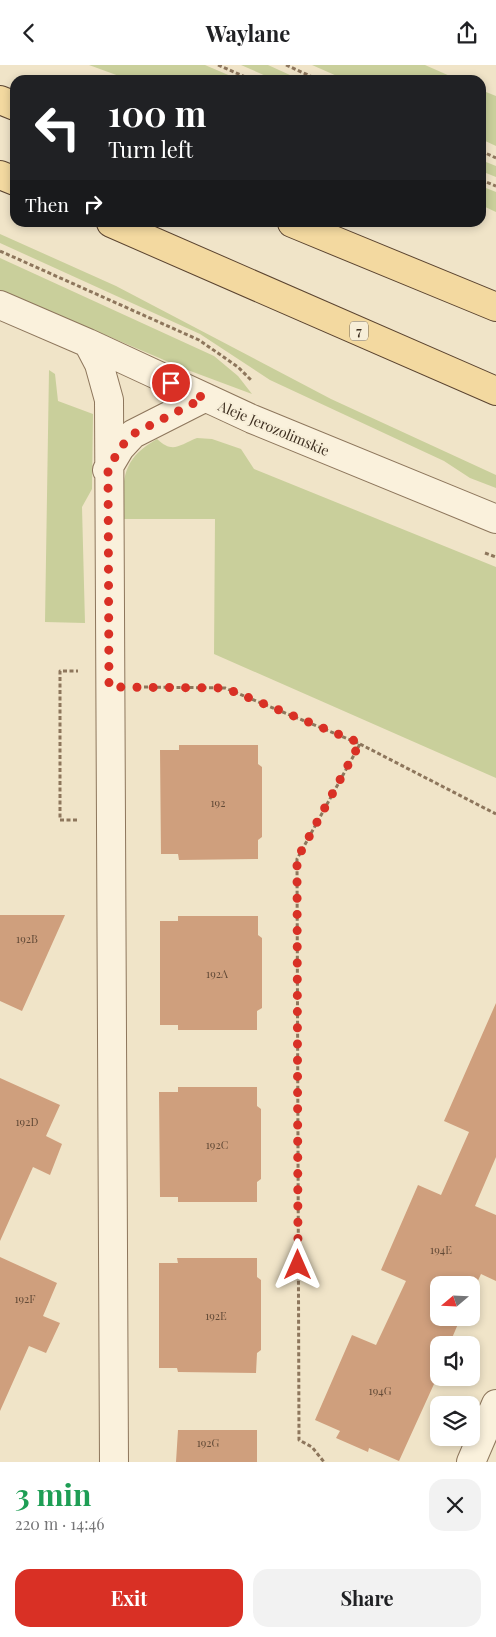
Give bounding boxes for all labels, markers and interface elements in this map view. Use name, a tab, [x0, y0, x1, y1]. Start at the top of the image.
text: Waylane	[206, 18, 290, 48]
icon: back	[15, 19, 43, 47]
icon: share	[453, 19, 481, 47]
text: 100 m	[108, 89, 206, 136]
icon: left	[25, 95, 90, 160]
text: Turn left	[108, 134, 193, 164]
icon: right	[79, 190, 107, 218]
text: Then	[25, 191, 69, 217]
road number: 7	[350, 321, 368, 341]
pin	[150, 362, 192, 404]
icon: arrive	[157, 369, 185, 397]
street label: Aleje Jerozolimskie	[215, 396, 332, 460]
house number: 192	[211, 795, 225, 810]
house number: 192B	[16, 931, 38, 946]
house number: 192A	[206, 966, 228, 981]
house number: 192D	[16, 1114, 38, 1129]
house number: 192C	[206, 1137, 228, 1152]
position arrow	[271, 1238, 323, 1290]
house number: 194E	[430, 1242, 452, 1257]
north arrow	[430, 1276, 480, 1326]
map controls	[430, 1276, 480, 1446]
house number: 192F	[14, 1291, 36, 1306]
house number: 192E	[205, 1308, 227, 1323]
button: sound	[430, 1336, 480, 1386]
house number: 194G	[369, 1383, 392, 1398]
button: layers	[430, 1396, 480, 1446]
house number: 192G	[197, 1435, 220, 1450]
text: 3 min	[15, 1474, 91, 1514]
button: close	[429, 1479, 481, 1531]
text: 220 m · 14:46	[15, 1513, 105, 1534]
button: Exit	[15, 1569, 243, 1627]
button: Share	[253, 1569, 481, 1627]

